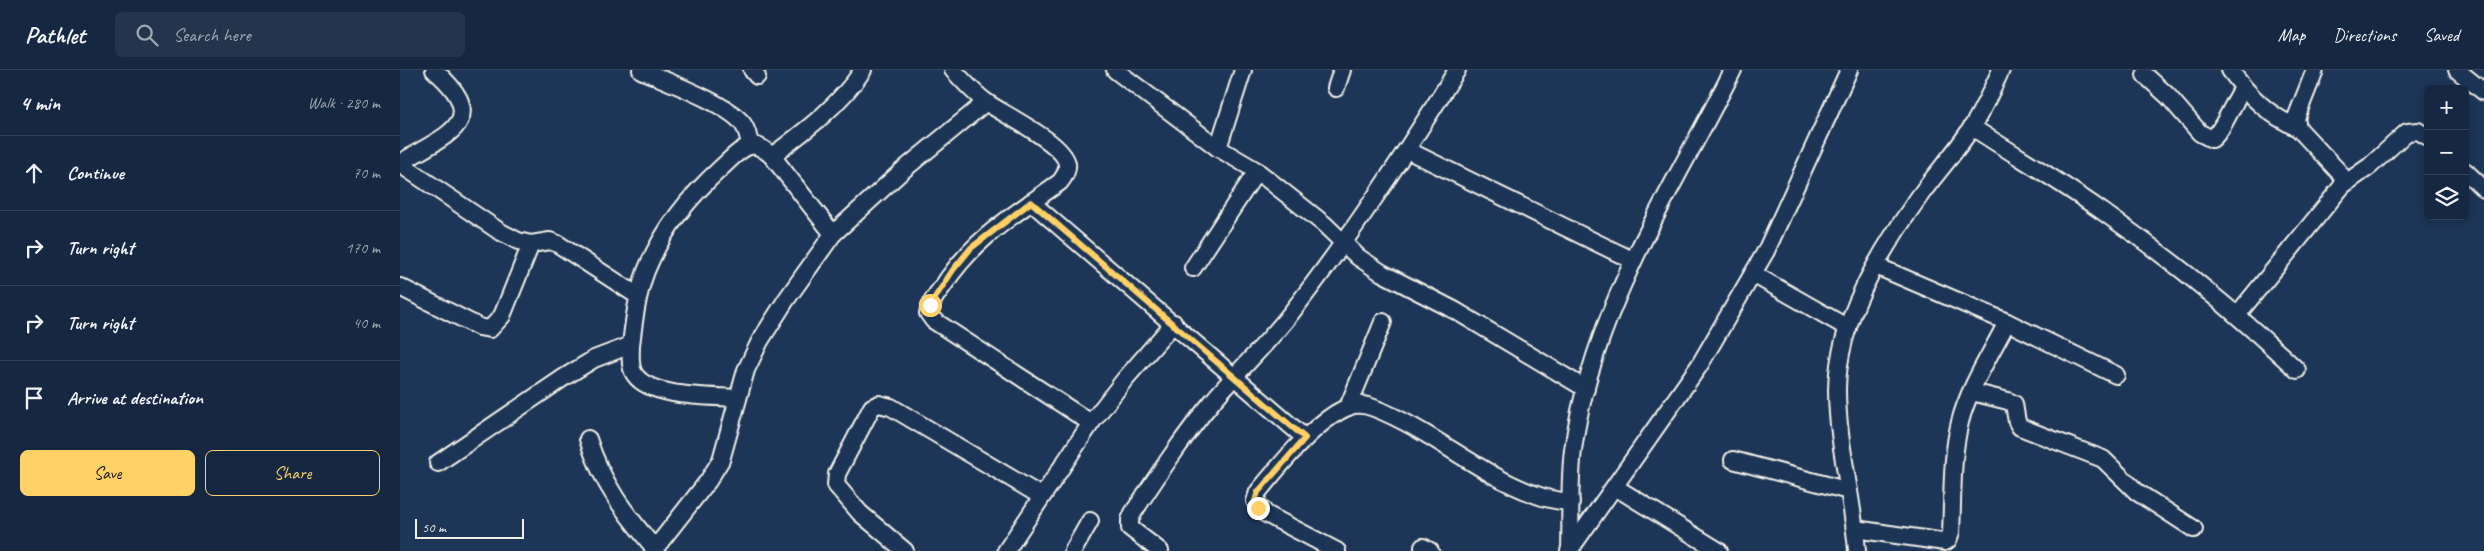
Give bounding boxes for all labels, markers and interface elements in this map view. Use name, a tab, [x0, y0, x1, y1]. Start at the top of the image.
search box	[115, 12, 465, 57]
text: Pathlet	[25, 20, 85, 50]
icon: search	[133, 21, 161, 49]
text: Search here	[173, 23, 251, 47]
text: Map	[2278, 24, 2305, 46]
text: Directions	[2333, 24, 2396, 46]
text: Saved	[2424, 24, 2459, 46]
map controls	[2424, 85, 2469, 220]
button: +	[2424, 85, 2469, 130]
text: 4 min	[20, 90, 60, 116]
text: Walk · 280 m	[308, 93, 380, 113]
button: −	[2424, 130, 2469, 175]
icon: ahead	[20, 159, 48, 187]
text: Continue	[67, 161, 124, 185]
text: 70 m	[353, 163, 380, 183]
button: layers	[2424, 175, 2469, 220]
icon: right	[20, 234, 48, 262]
text: Turn right	[67, 236, 134, 260]
text: 170 m	[346, 238, 380, 258]
route start	[919, 294, 942, 317]
icon: right	[20, 309, 48, 337]
text: Turn right	[67, 311, 134, 335]
text: 40 m	[353, 313, 380, 333]
icon: arrive	[20, 384, 48, 412]
text: Arrive at destination	[67, 386, 203, 410]
button: Save	[20, 450, 195, 496]
button: Share	[205, 450, 380, 496]
route end	[1247, 497, 1270, 520]
scale bar	[415, 516, 524, 539]
text: 50 m	[422, 519, 446, 536]

